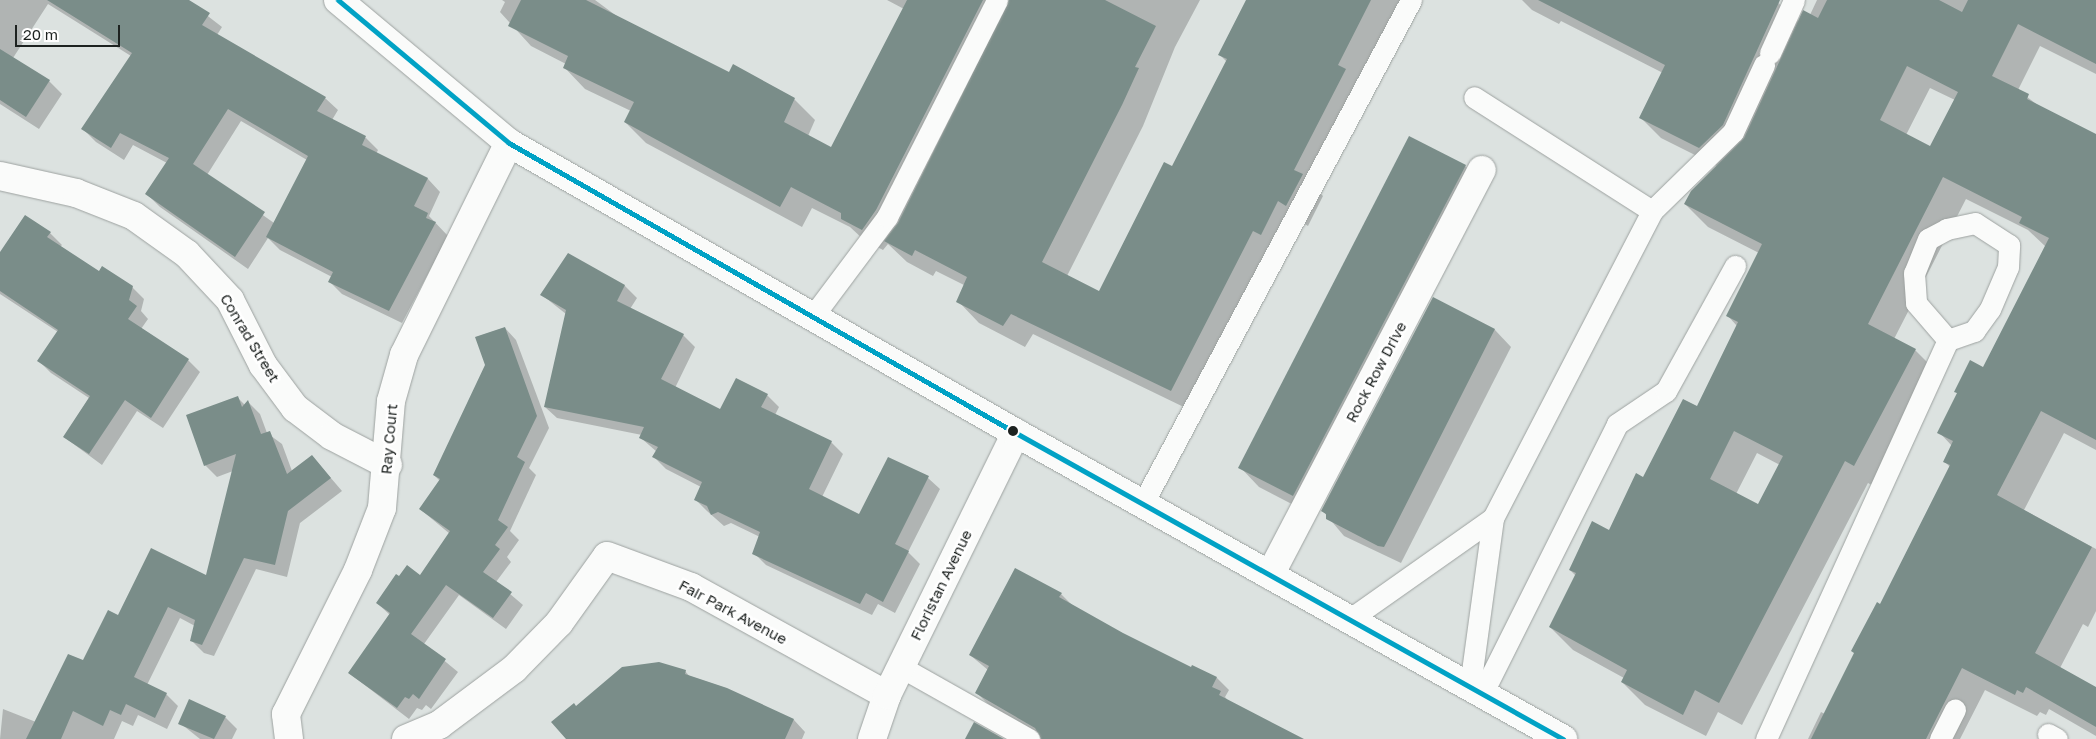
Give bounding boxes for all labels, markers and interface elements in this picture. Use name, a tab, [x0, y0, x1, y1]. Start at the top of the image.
scale bar	[18, 15, 122, 47]
text: 20 m	[23, 25, 58, 43]
street label: Conrad Street	[217, 291, 283, 385]
street label: Rock Row Drive	[1342, 319, 1410, 425]
street label: Ray Court	[377, 403, 401, 475]
unlabelled marker	[1008, 426, 1018, 436]
street label: Floristan Avenue	[906, 527, 976, 643]
street label: Fair Park Avenue	[676, 576, 790, 648]

